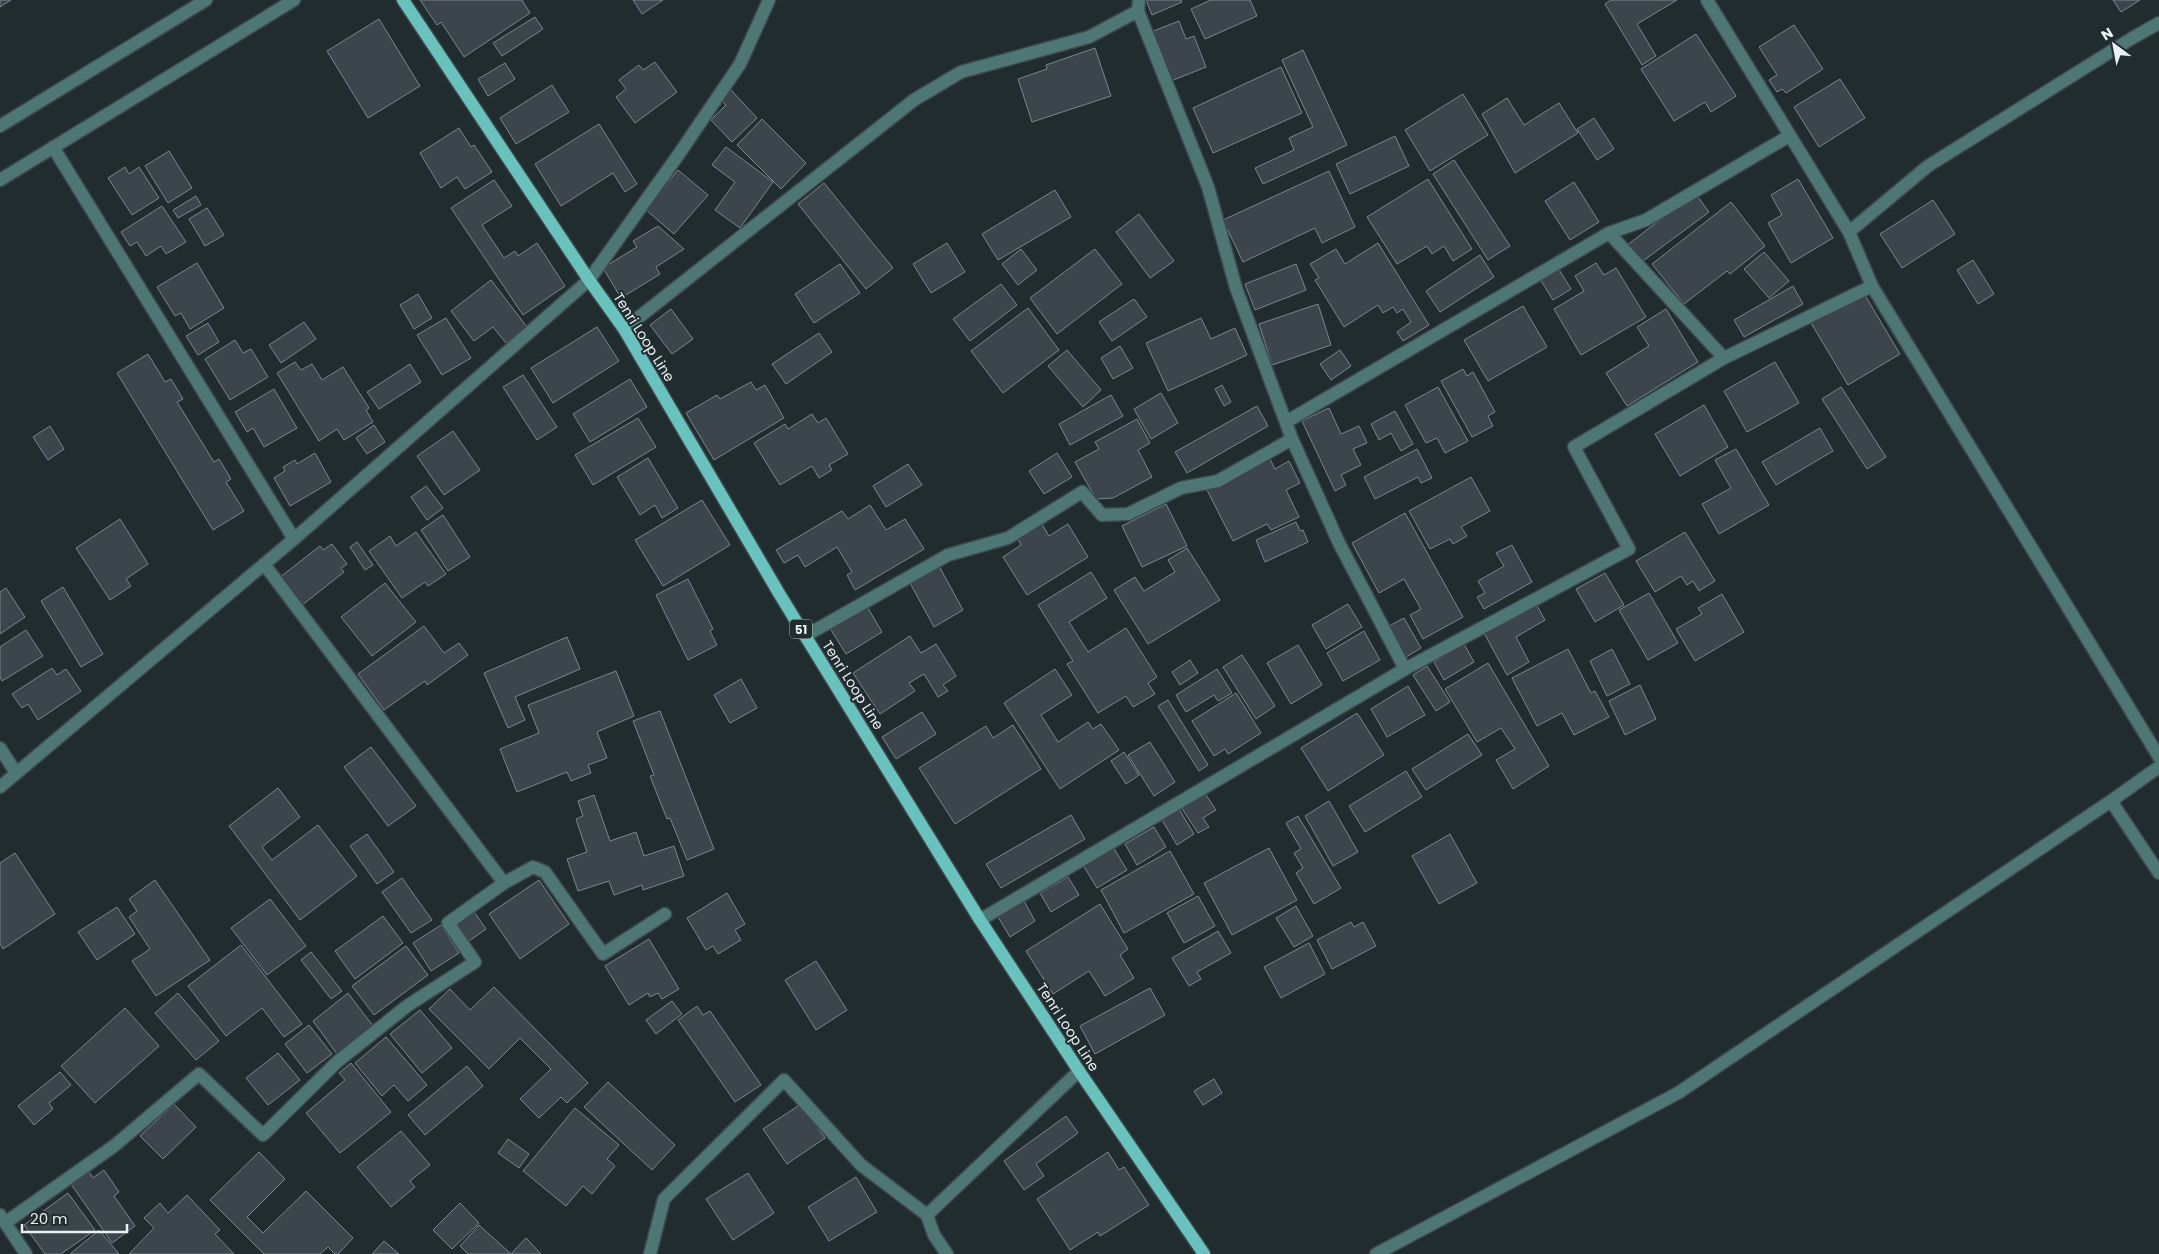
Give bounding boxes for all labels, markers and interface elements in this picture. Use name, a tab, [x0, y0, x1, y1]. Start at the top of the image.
north arrow	[2089, 20, 2139, 70]
text: N	[2097, 23, 2117, 45]
street label: Tenri Loop Line	[609, 288, 680, 386]
road number: 51	[790, 620, 812, 638]
street label: Tenri Loop Line	[818, 636, 889, 734]
street label: Tenri Loop Line	[1032, 979, 1104, 1075]
scale bar	[22, 1202, 128, 1234]
text: 20 m	[30, 1208, 68, 1229]

